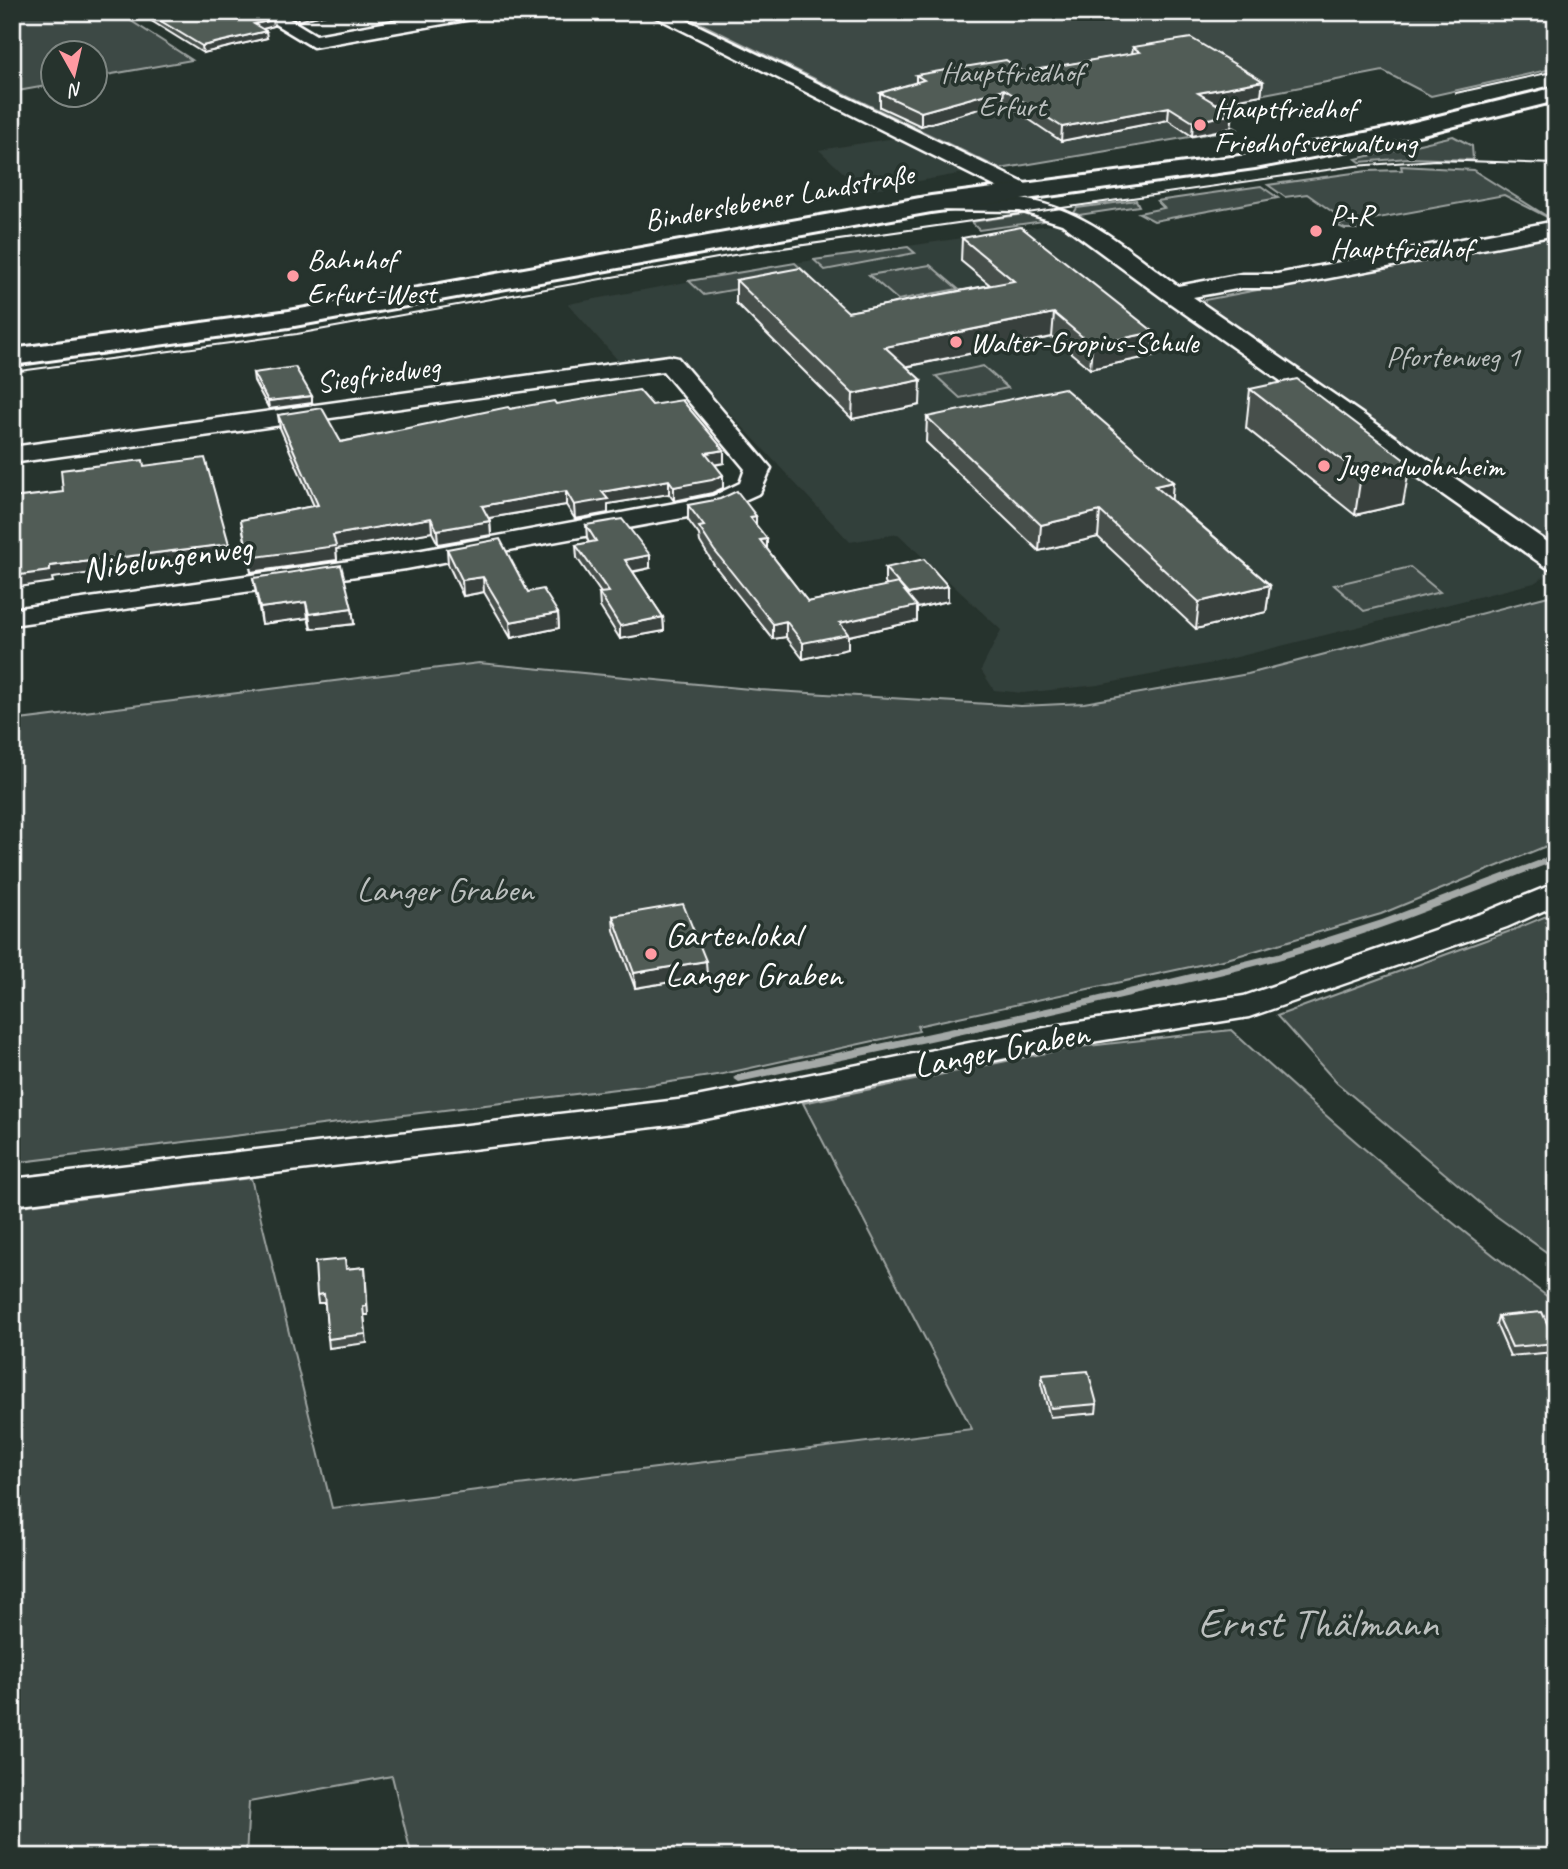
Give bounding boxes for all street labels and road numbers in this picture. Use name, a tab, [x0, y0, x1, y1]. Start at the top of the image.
street label: Binderslebener Landstraße	[642, 154, 919, 239]
street label: Siegfriedweg	[314, 346, 444, 401]
street label: Nibelungenweg	[79, 524, 256, 592]
street label: Langer Graben	[910, 1010, 1094, 1088]

